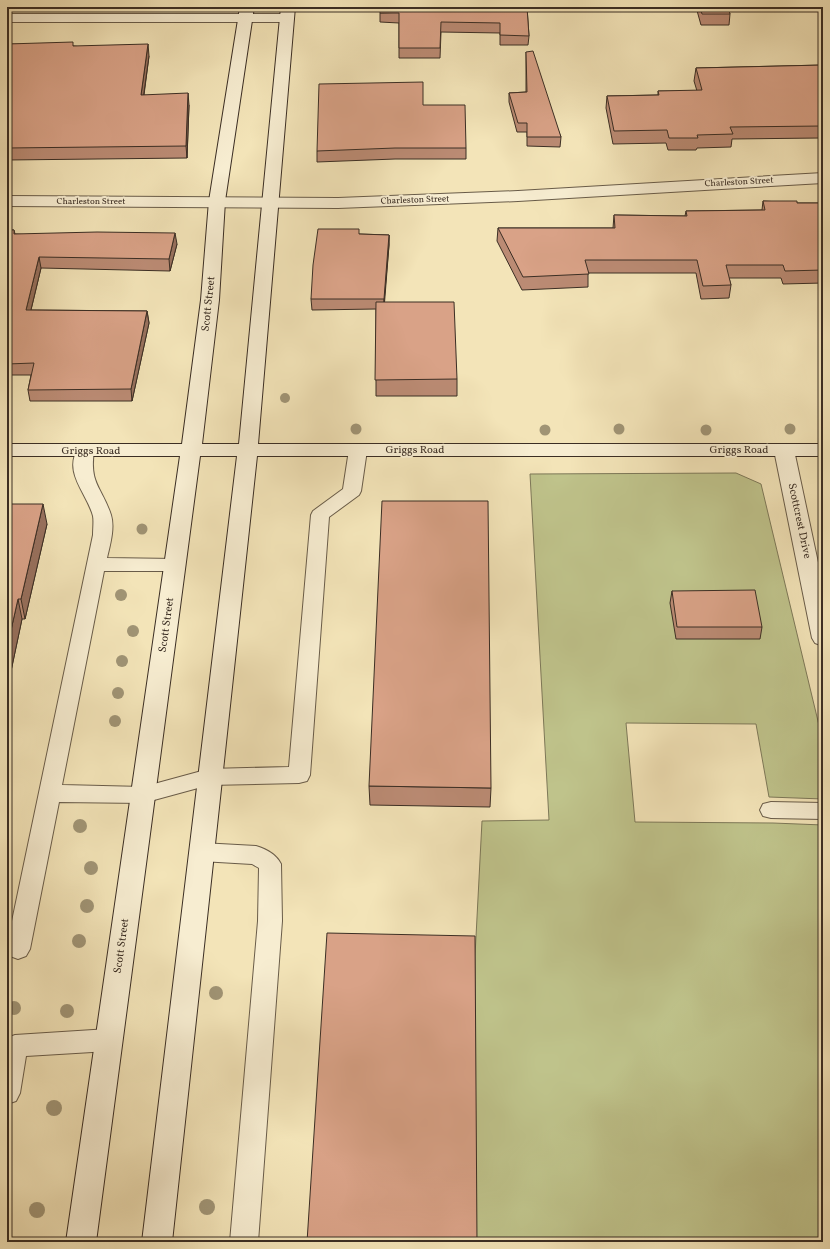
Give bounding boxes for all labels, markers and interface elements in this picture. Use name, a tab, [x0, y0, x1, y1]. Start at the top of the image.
street label: Charleston Street	[704, 174, 774, 190]
street label: Charleston Street	[380, 192, 450, 208]
street label: Charleston Street	[57, 195, 125, 208]
street label: Scott Street	[199, 275, 219, 332]
street label: Griggs Road	[386, 443, 444, 458]
street label: Griggs Road	[710, 443, 768, 458]
street label: Griggs Road	[62, 444, 120, 459]
street label: Scottcrest Drive	[784, 482, 814, 560]
street label: Scott Street	[156, 596, 178, 654]
street label: Scott Street	[111, 917, 133, 975]

